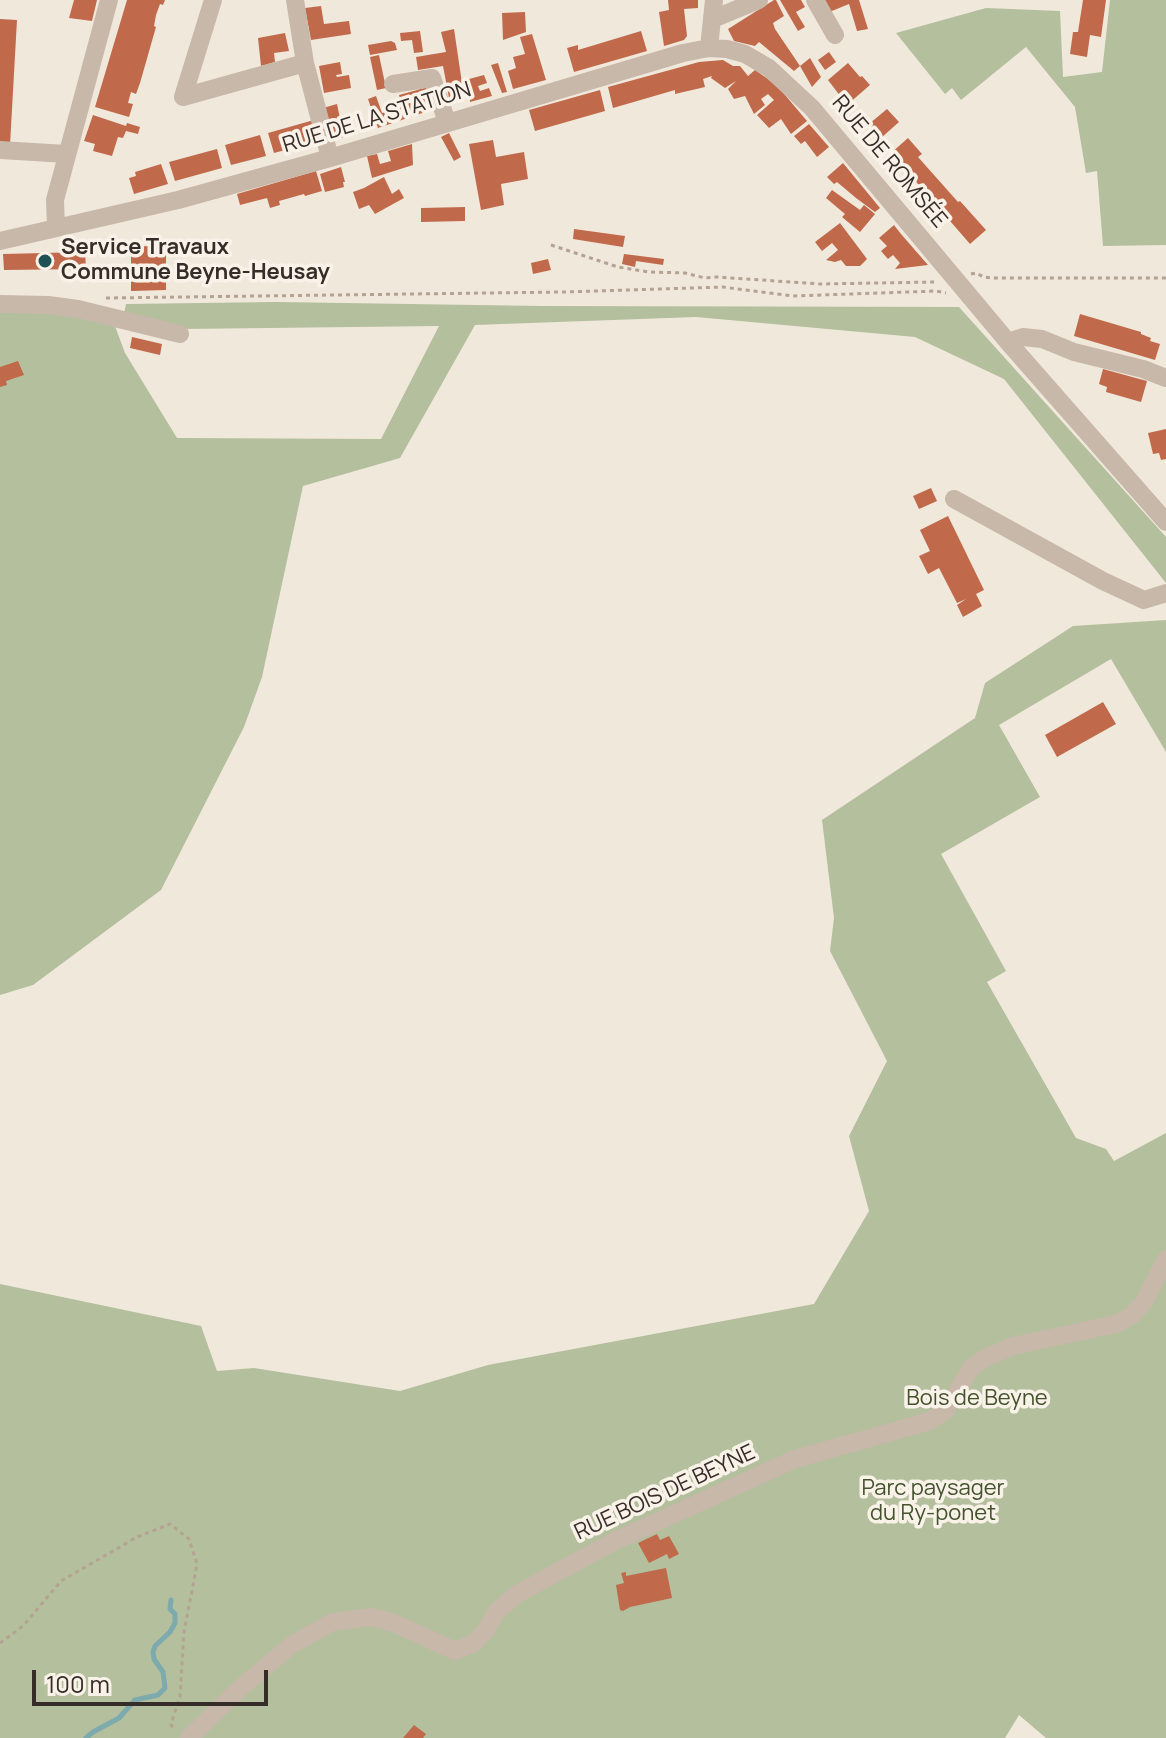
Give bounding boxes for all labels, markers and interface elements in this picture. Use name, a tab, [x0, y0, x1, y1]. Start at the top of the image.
street label: RUE DE LA STATION	[280, 77, 474, 159]
street label: RUE DE ROMSÉE	[826, 90, 952, 234]
place label: Service Travaux Commune Beyne-Heusay	[61, 235, 330, 286]
marker: Service Travaux Commune Beyne-Heusay	[36, 252, 54, 270]
park label: Bois de Beyne	[906, 1386, 1048, 1412]
street label: RUE BOIS DE BEYNE	[570, 1440, 760, 1546]
park label: Parc paysager du Ry-ponet	[861, 1476, 1005, 1528]
scale bar	[36, 1654, 272, 1704]
text: 100 m	[46, 1667, 110, 1700]

